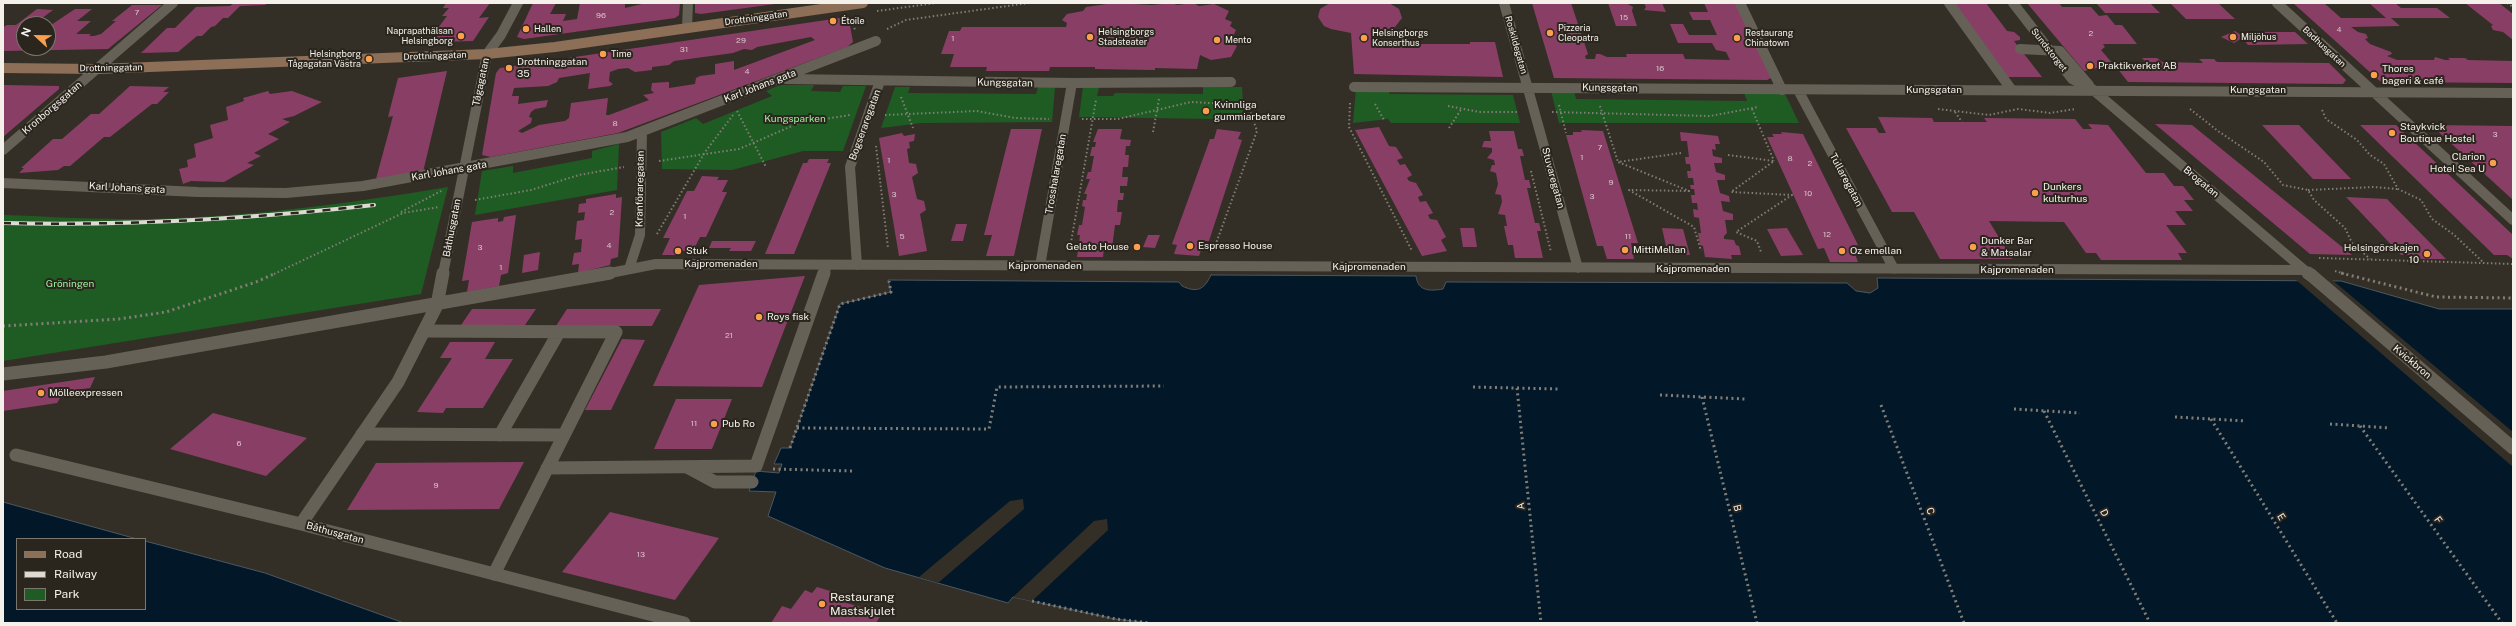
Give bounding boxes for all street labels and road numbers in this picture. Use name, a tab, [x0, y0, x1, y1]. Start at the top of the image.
street label: Drottninggatan	[724, 8, 788, 28]
street label: Roskildegatan	[1503, 15, 1529, 75]
street label: Badhusgatan	[2300, 24, 2348, 70]
street label: Sundstorget	[2029, 26, 2069, 74]
street label: Drottninggatan	[403, 50, 467, 62]
street label: Tågagatan	[470, 57, 492, 107]
street label: Drottninggatan	[79, 62, 143, 74]
street label: Karl Johans gata	[722, 67, 798, 105]
street label: Kungsgatan	[977, 77, 1033, 89]
street label: Kronborgsgatan	[20, 79, 84, 137]
street label: Kungsgatan	[1582, 82, 1638, 94]
street label: Kungsgatan	[1906, 84, 1962, 96]
street label: Kungsgatan	[2230, 84, 2286, 96]
street label: Bogseraregatan	[847, 88, 883, 162]
street label: Trosshalaregatan	[1043, 133, 1069, 215]
street label: Stuvaregatan	[1539, 146, 1567, 210]
street label: Kranföraregatan	[633, 151, 647, 227]
street label: Tullaregatan	[1827, 151, 1865, 209]
street label: Karl Johans gata	[410, 158, 488, 184]
street label: Brogatan	[2181, 164, 2221, 200]
street label: Karl Johans gata	[89, 180, 165, 196]
street label: Båthusgatan	[440, 198, 464, 258]
street label: Kajpromenaden	[684, 258, 758, 270]
street label: Kajpromenaden	[1008, 260, 1082, 272]
street label: Kajpromenaden	[1332, 261, 1406, 273]
street label: Kajpromenaden	[1656, 263, 1730, 275]
street label: Kajpromenaden	[1980, 264, 2054, 276]
street label: Kvickbron	[2390, 343, 2434, 381]
street label: A	[1515, 502, 1527, 510]
street label: B	[1730, 503, 1744, 513]
street label: C	[1923, 506, 1937, 516]
street label: D	[2097, 507, 2111, 519]
street label: E	[2274, 511, 2288, 523]
street label: F	[2431, 514, 2445, 526]
street label: Båthusgatan	[305, 520, 365, 546]

